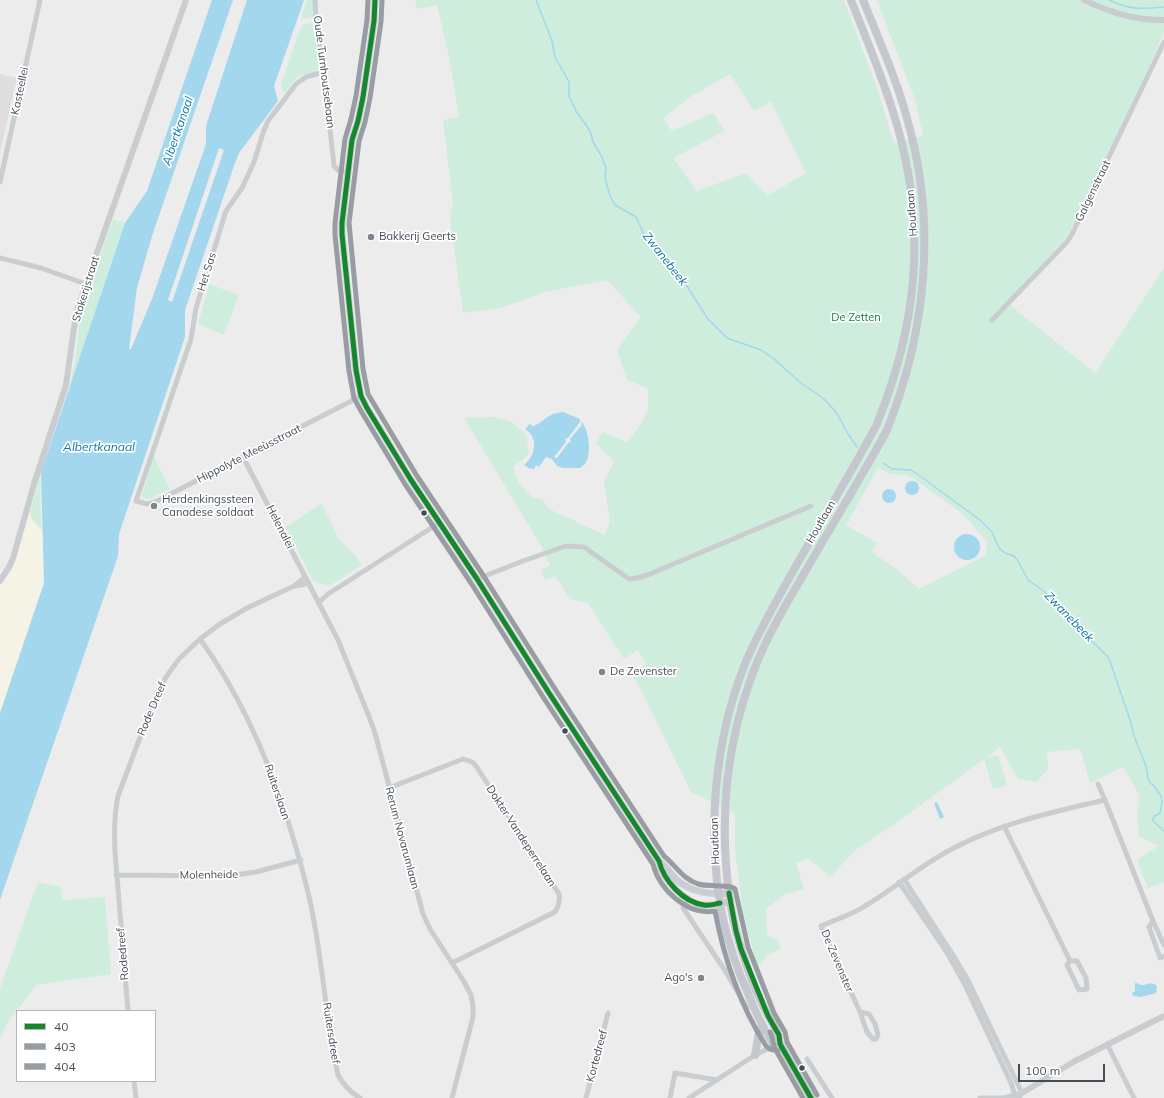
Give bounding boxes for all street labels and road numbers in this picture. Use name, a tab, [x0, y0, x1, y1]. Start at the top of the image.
street label: Oude Turnhoutsebaan	[311, 15, 337, 129]
street label: Kasteellei	[8, 66, 32, 116]
street label: Galgenstraat	[1072, 158, 1114, 224]
street label: Houtlaan	[904, 189, 920, 237]
street label: Het Sas	[195, 251, 219, 293]
street label: Stokerijstraat	[70, 255, 102, 323]
street label: Hippolyte Meeùsstraat	[195, 422, 303, 486]
street label: Houtlaan	[803, 498, 839, 546]
street label: Helenalei	[263, 503, 297, 551]
street label: Rode Dreef	[135, 680, 169, 738]
street label: Ruiterslaan	[261, 762, 293, 822]
street label: Dokter Vandeperrelaan	[483, 783, 559, 889]
street label: Rerum Novarumlaan	[382, 785, 422, 891]
street label: Houtlaan	[708, 817, 722, 865]
street label: Molenheide	[180, 868, 238, 882]
street label: Rodedreef	[114, 927, 132, 981]
street label: De Zevenster	[818, 928, 856, 994]
street label: Ruitersdreef	[320, 1001, 342, 1065]
street label: Kortedreef	[584, 1029, 610, 1083]

